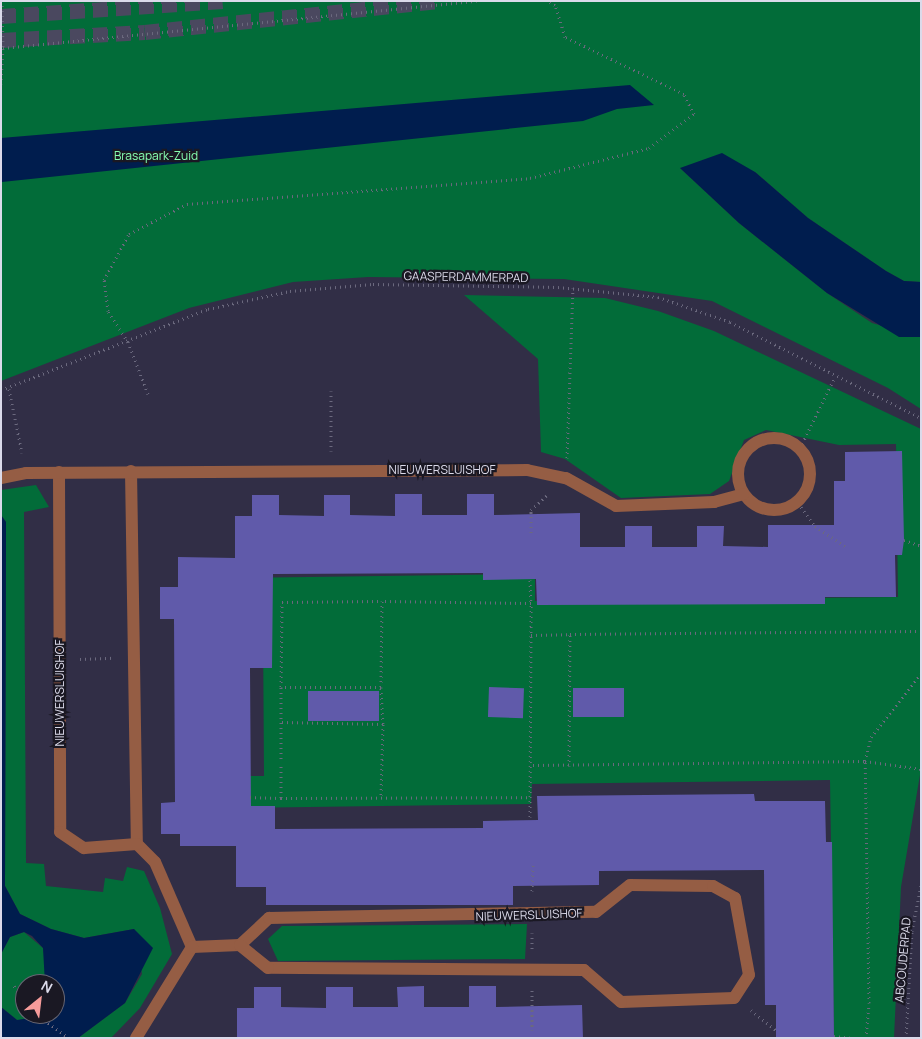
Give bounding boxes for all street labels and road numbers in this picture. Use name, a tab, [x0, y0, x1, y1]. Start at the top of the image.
street label: GAASPERDAMMERPAD	[403, 269, 529, 285]
street label: NIEUWERSLUISHOF	[389, 463, 495, 477]
street label: NIEUWERSLUISHOF	[53, 640, 67, 746]
street label: NIEUWERSLUISHOF	[475, 906, 583, 924]
street label: ABCOUDERPAD	[892, 917, 914, 1003]

